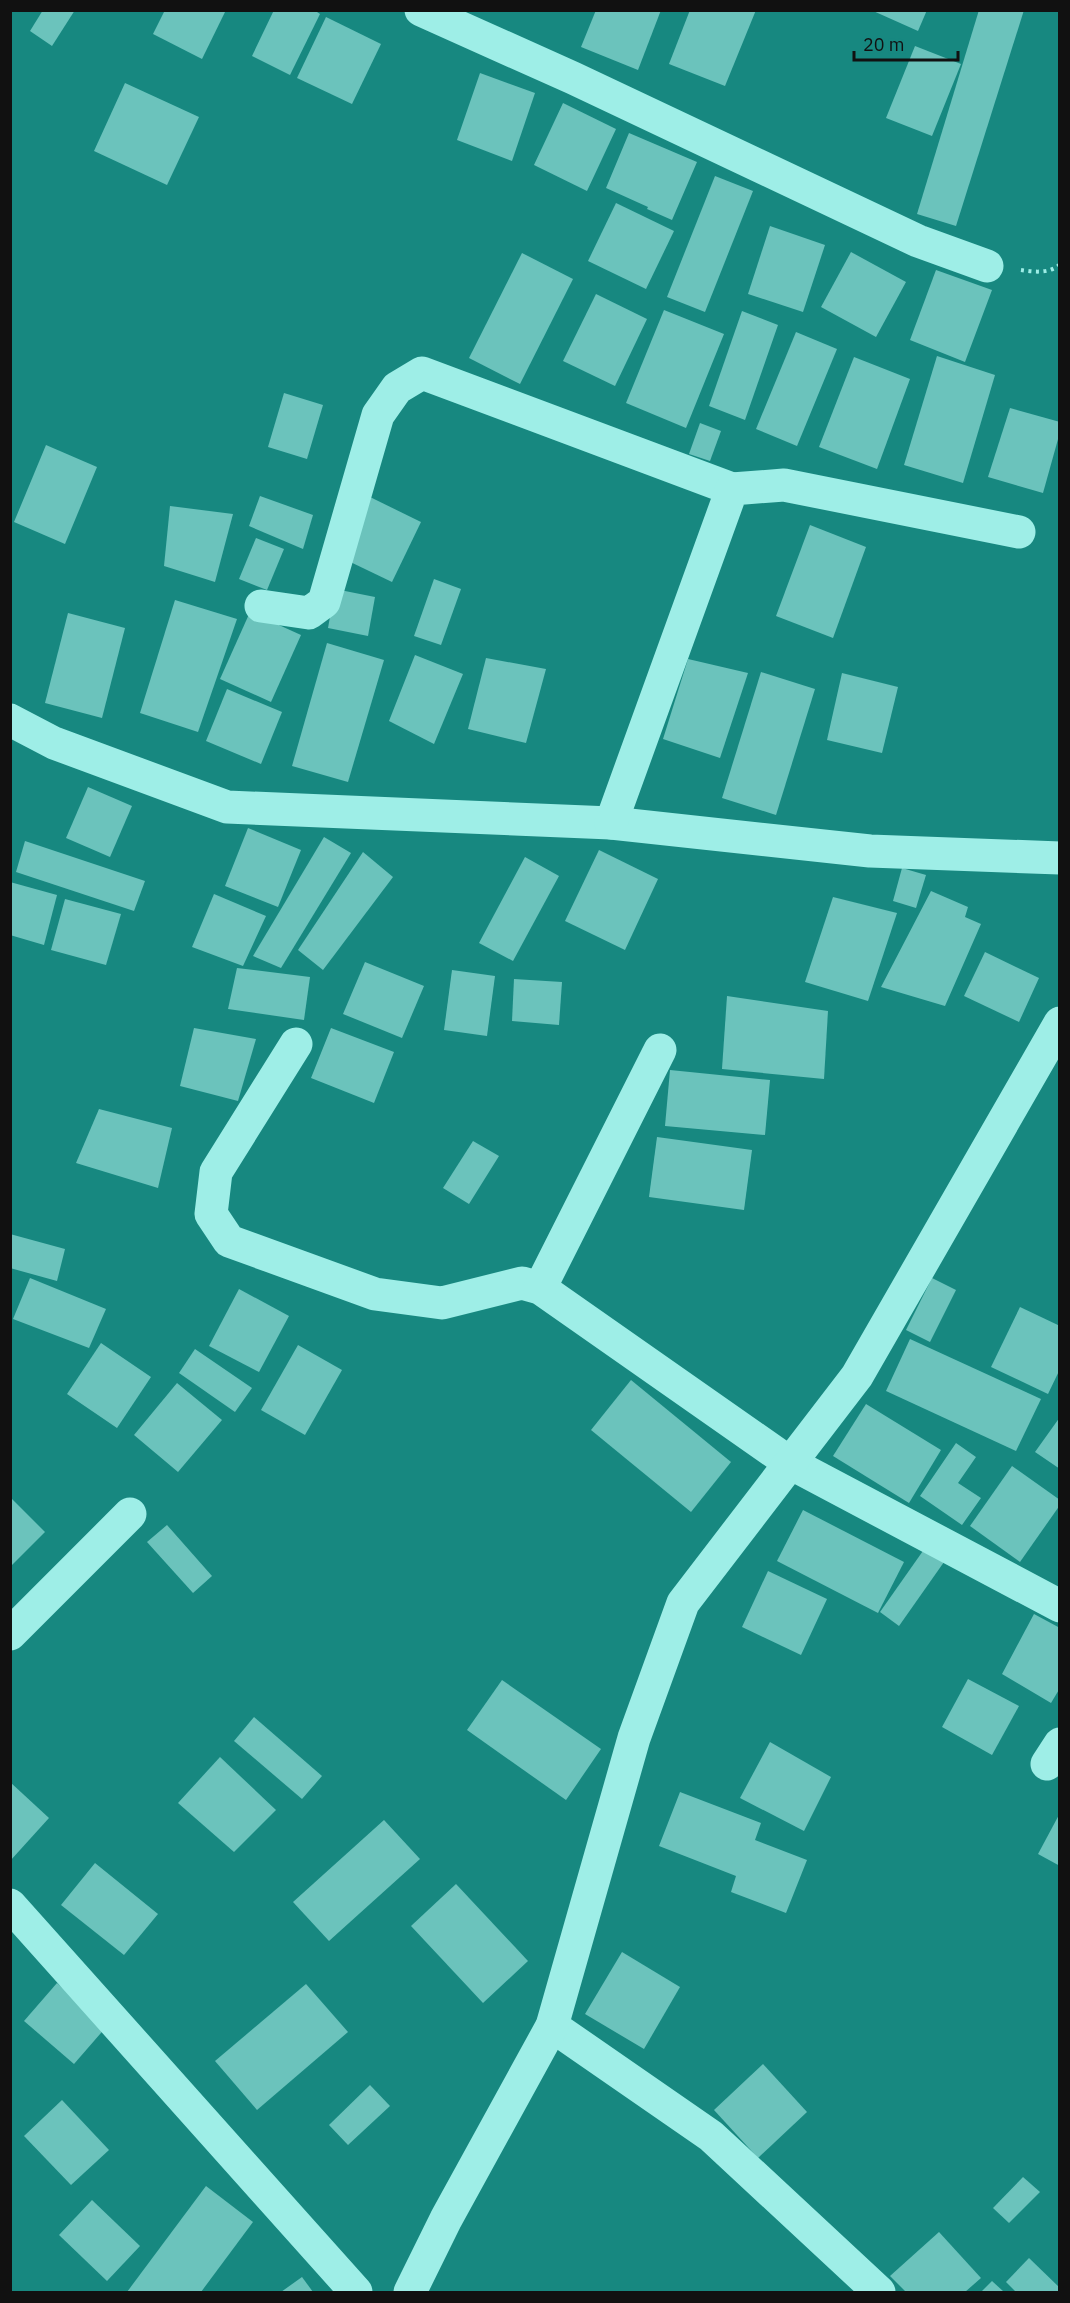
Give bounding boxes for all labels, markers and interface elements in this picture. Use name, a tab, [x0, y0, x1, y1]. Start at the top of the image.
scale bar	[854, 24, 958, 62]
text: 20 m	[863, 33, 905, 56]

